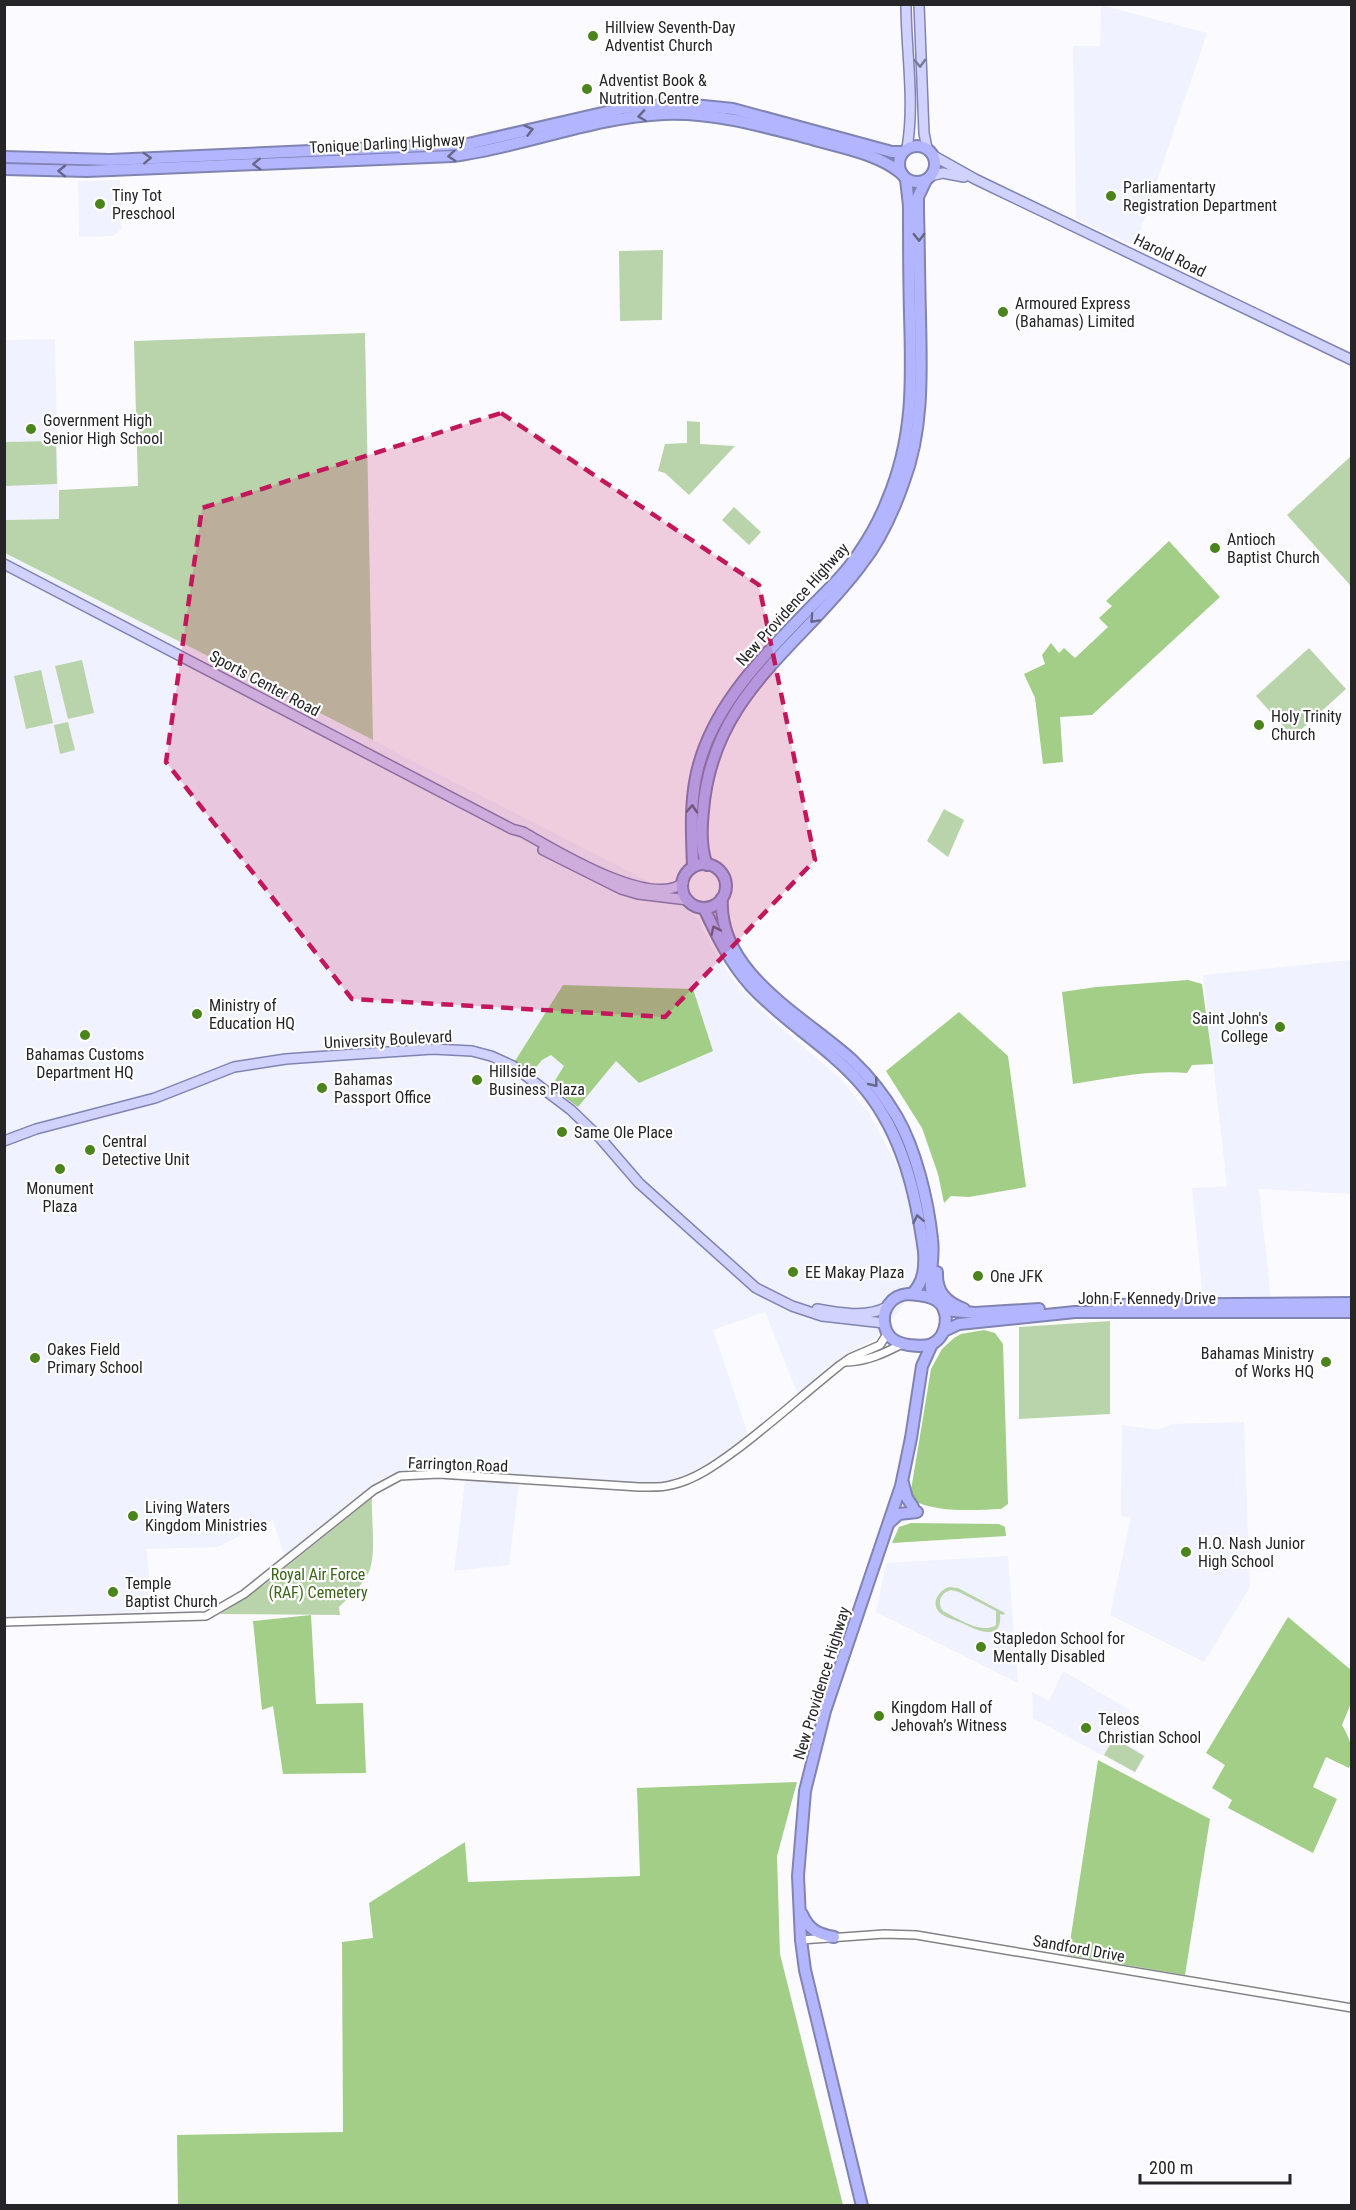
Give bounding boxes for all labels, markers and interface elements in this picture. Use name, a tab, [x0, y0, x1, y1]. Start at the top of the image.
place label: Hillview Seventh-Day Adventist Church	[605, 18, 736, 55]
marker: Hillview Seventh-Day Adventist Church	[586, 29, 600, 43]
one-way arrow	[914, 58, 927, 67]
place label: Adventist Book & Nutrition Centre	[599, 71, 707, 108]
marker: Adventist Book & Nutrition Centre	[580, 82, 594, 96]
one-way arrow	[638, 110, 647, 122]
one-way arrow	[523, 125, 534, 137]
street label: Tonique Darling Highway	[309, 130, 466, 157]
one-way arrow	[447, 149, 456, 162]
one-way arrow	[142, 152, 151, 165]
one-way arrow	[253, 158, 262, 170]
one-way arrow	[58, 164, 67, 177]
place label: Parliamentarty Registration Department	[1123, 178, 1277, 215]
place label: Tiny Tot Preschool	[112, 186, 175, 223]
marker: Parliamentarty Registration Department	[1104, 189, 1118, 203]
marker: Tiny Tot Preschool	[93, 197, 107, 211]
street label: Harold Road	[1131, 230, 1209, 281]
one-way arrow	[912, 232, 925, 241]
place label: Armoured Express (Bahamas) Limited	[1015, 294, 1135, 331]
marker: Armoured Express (Bahamas) Limited	[996, 305, 1010, 319]
place label: Government High Senior High School	[43, 411, 163, 448]
marker: Government High Senior High School	[24, 422, 38, 436]
place label: Antioch Baptist Church	[1227, 530, 1320, 567]
street label: New Providence Highway	[732, 539, 853, 670]
marker: Antioch Baptist Church	[1208, 541, 1222, 555]
one-way arrow	[810, 612, 821, 623]
street label: Sports Center Road	[206, 646, 323, 721]
place label: Holy Trinity Church	[1271, 707, 1342, 744]
marker: Holy Trinity Church	[1252, 718, 1266, 732]
one-way arrow	[685, 804, 698, 813]
one-way arrow	[710, 926, 722, 937]
place label: Ministry of Education HQ	[209, 996, 295, 1033]
marker: Ministry of Education HQ	[190, 1007, 204, 1021]
place label: Saint John's College	[1192, 1009, 1268, 1046]
marker: Saint John's College	[1273, 1020, 1287, 1034]
street label: University Boulevard	[324, 1027, 453, 1052]
marker: Bahamas Customs Department HQ	[78, 1028, 92, 1042]
place label: Bahamas Customs Department HQ	[26, 1045, 144, 1082]
place label: Hillside Business Plaza	[489, 1062, 585, 1099]
place label: Bahamas Passport Office	[334, 1070, 431, 1107]
marker: Hillside Business Plaza	[470, 1073, 484, 1087]
one-way arrow	[867, 1076, 878, 1087]
marker: Bahamas Passport Office	[315, 1081, 329, 1095]
place label: Same Ole Place	[574, 1123, 673, 1142]
marker: Same Ole Place	[555, 1125, 569, 1139]
place label: Central Detective Unit	[102, 1132, 190, 1169]
marker: Central Detective Unit	[83, 1143, 97, 1157]
marker: Monument Plaza	[53, 1162, 67, 1176]
place label: Monument Plaza	[26, 1179, 94, 1216]
one-way arrow	[912, 1214, 925, 1224]
place label: EE Makay Plaza	[805, 1263, 904, 1282]
marker: EE Makay Plaza	[786, 1265, 800, 1279]
place label: One JFK	[990, 1267, 1043, 1286]
marker: One JFK	[971, 1269, 985, 1283]
street label: John F. Kennedy Drive	[1078, 1289, 1216, 1308]
place label: Oakes Field Primary School	[47, 1340, 143, 1377]
place label: Bahamas Ministry of Works HQ	[1201, 1344, 1314, 1381]
marker: Oakes Field Primary School	[28, 1351, 42, 1365]
marker: Bahamas Ministry of Works HQ	[1319, 1355, 1333, 1369]
street label: Farrington Road	[408, 1453, 508, 1476]
place label: Living Waters Kingdom Ministries	[145, 1498, 267, 1535]
marker: Living Waters Kingdom Ministries	[126, 1509, 140, 1523]
place label: H.O. Nash Junior High School	[1198, 1534, 1305, 1571]
marker: H.O. Nash Junior High School	[1179, 1545, 1193, 1559]
park label: Royal Air Force (RAF) Cemetery	[268, 1565, 368, 1602]
place label: Temple Baptist Church	[125, 1574, 218, 1611]
marker: Temple Baptist Church	[106, 1585, 120, 1599]
street label: New Providence Highway	[789, 1604, 854, 1762]
place label: Stapledon School for Mentally Disabled	[993, 1629, 1125, 1666]
marker: Stapledon School for Mentally Disabled	[974, 1640, 988, 1654]
place label: Kingdom Hall of Jehovah’s Witness	[891, 1698, 1007, 1735]
marker: Kingdom Hall of Jehovah’s Witness	[872, 1709, 886, 1723]
place label: Teleos Christian School	[1098, 1710, 1201, 1747]
marker: Teleos Christian School	[1079, 1721, 1093, 1735]
street label: Sandford Drive	[1031, 1931, 1126, 1966]
scale bar	[1140, 2147, 1290, 2185]
text: 200 m	[1149, 2157, 1193, 2178]

